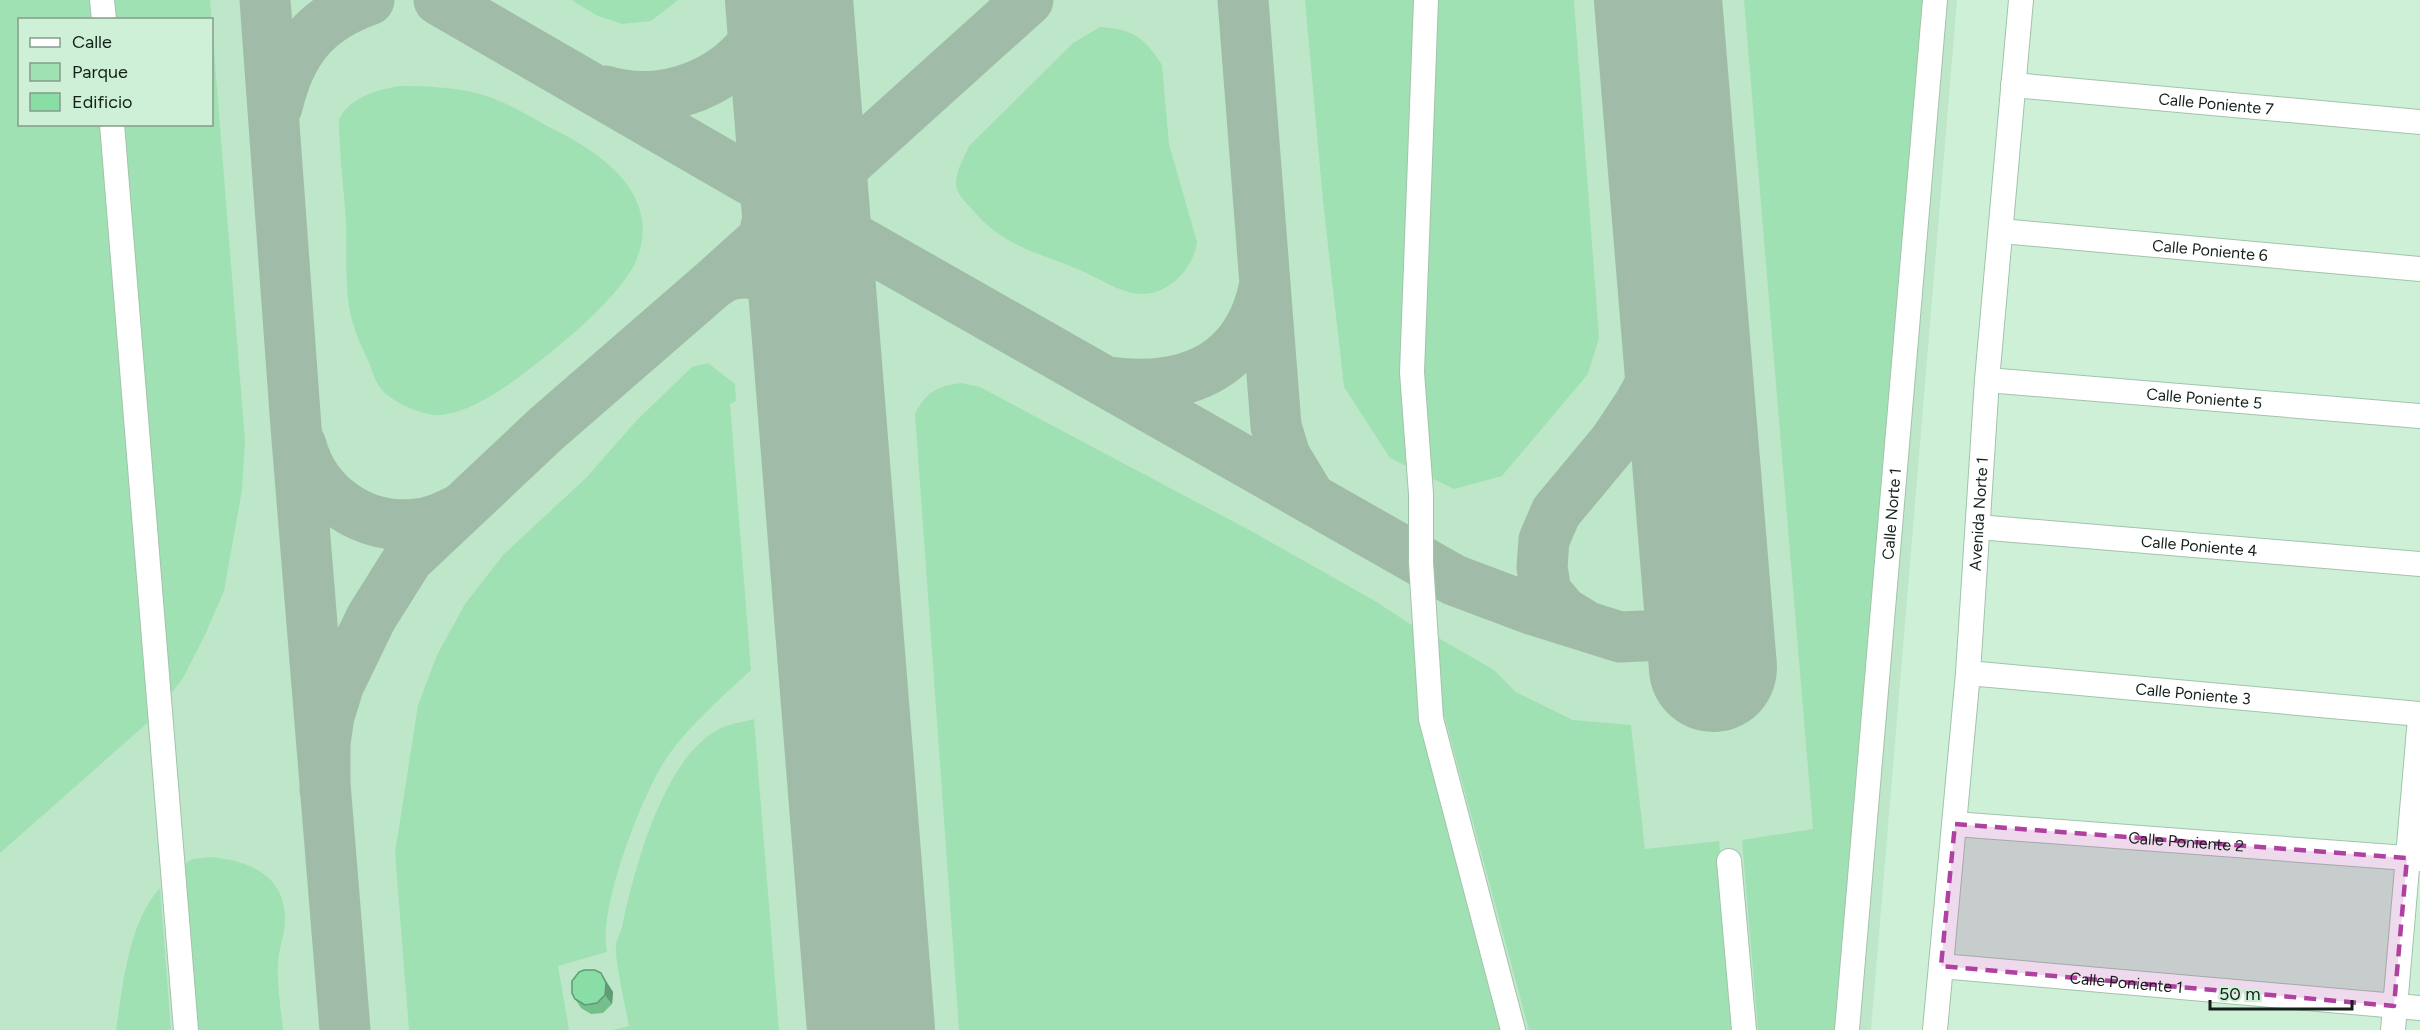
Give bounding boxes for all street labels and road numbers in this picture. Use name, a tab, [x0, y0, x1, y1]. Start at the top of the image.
street label: Calle Poniente 7	[2158, 89, 2275, 118]
street label: Calle Poniente 6	[2152, 235, 2269, 265]
street label: Calle Poniente 5	[2146, 384, 2263, 412]
street label: Avenida Norte 1	[1965, 456, 1991, 571]
street label: Calle Norte 1	[1878, 467, 1904, 560]
street label: Calle Poniente 4	[2140, 531, 2258, 560]
street label: Calle Poniente 3	[2135, 679, 2252, 708]
street label: Calle Poniente 2	[2128, 828, 2245, 855]
street label: Calle Poniente 1	[2069, 968, 2184, 997]

